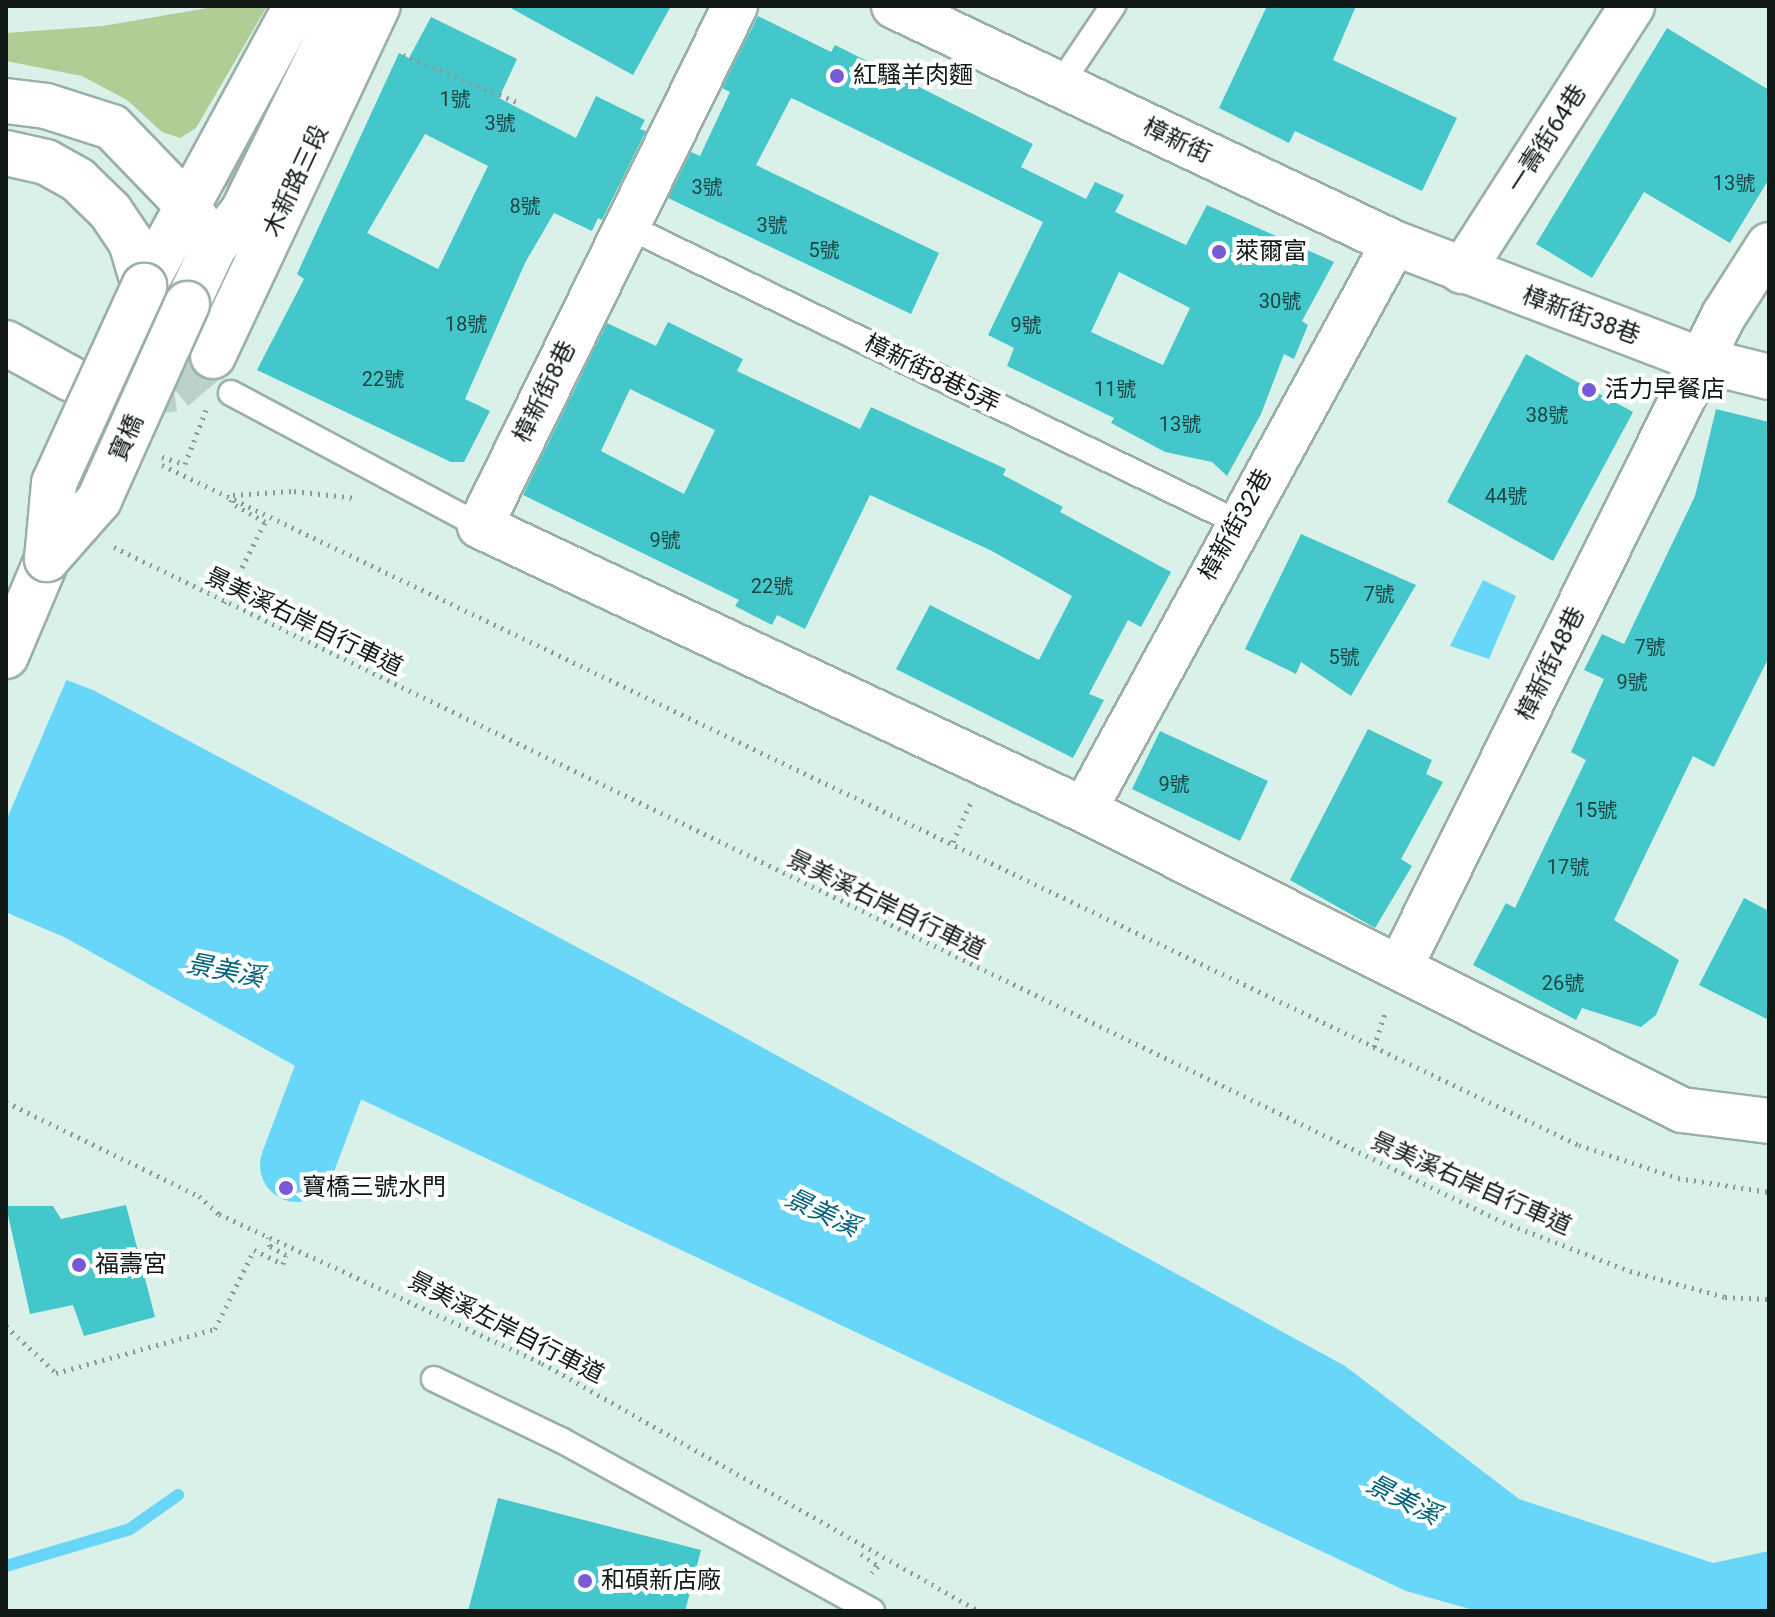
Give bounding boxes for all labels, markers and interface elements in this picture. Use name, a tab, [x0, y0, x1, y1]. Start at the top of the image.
place label: 紅騷羊肉麵	[853, 62, 973, 90]
marker: 紅騷羊肉麵	[828, 67, 846, 85]
street label: 一壽街64巷	[1501, 80, 1593, 198]
house number: 1號	[439, 87, 471, 111]
house number: 3號	[484, 111, 516, 135]
street label: 樟新街	[1138, 113, 1216, 169]
street label: 木新路三段	[258, 121, 334, 241]
house number: 13號	[1713, 171, 1755, 195]
house number: 3號	[691, 175, 723, 199]
house number: 8號	[509, 194, 541, 218]
house number: 3號	[756, 213, 788, 237]
house number: 5號	[808, 238, 840, 262]
place label: 萊爾富	[1235, 238, 1307, 266]
marker: 萊爾富	[1210, 243, 1228, 261]
street label: 樟新街38巷	[1518, 281, 1644, 351]
house number: 30號	[1259, 289, 1301, 313]
house number: 18號	[445, 312, 487, 336]
house number: 9號	[1010, 313, 1042, 337]
street label: 樟新街8巷5弄	[860, 329, 1004, 419]
street label: 樟新街8巷	[508, 336, 582, 448]
house number: 22號	[362, 367, 404, 391]
place label: 活力早餐店	[1605, 376, 1725, 404]
house number: 11號	[1094, 377, 1136, 401]
marker: 活力早餐店	[1580, 381, 1598, 399]
house number: 38號	[1526, 403, 1568, 427]
street label: 寶橋	[104, 410, 150, 466]
house number: 13號	[1159, 412, 1201, 436]
street label: 樟新街32巷	[1194, 464, 1278, 586]
house number: 44號	[1485, 484, 1527, 508]
house number: 9號	[649, 528, 681, 552]
street label: 景美溪右岸自行車道	[201, 562, 407, 682]
house number: 22號	[751, 574, 793, 598]
house number: 7號	[1363, 582, 1395, 606]
street label: 樟新街48巷	[1511, 602, 1591, 726]
house number: 7號	[1634, 635, 1666, 659]
house number: 5號	[1328, 645, 1360, 669]
house number: 9號	[1616, 670, 1648, 694]
house number: 9號	[1158, 772, 1190, 796]
house number: 15號	[1575, 798, 1617, 822]
street label: 景美溪右岸自行車道	[783, 845, 989, 965]
house number: 17號	[1547, 855, 1589, 879]
water label: 景美溪	[184, 948, 266, 994]
house number: 26號	[1542, 971, 1584, 995]
street label: 景美溪右岸自行車道	[1366, 1127, 1576, 1241]
place label: 寶橋三號水門	[302, 1174, 446, 1202]
marker: 寶橋三號水門	[277, 1179, 295, 1197]
water label: 景美溪	[780, 1182, 864, 1244]
place label: 福壽宮	[95, 1251, 167, 1279]
marker: 福壽宮	[70, 1256, 88, 1274]
street label: 景美溪左岸自行車道	[403, 1266, 609, 1390]
water label: 景美溪	[1361, 1468, 1445, 1532]
place label: 和碩新店廠	[601, 1567, 721, 1595]
marker: 和碩新店廠	[576, 1572, 594, 1590]

